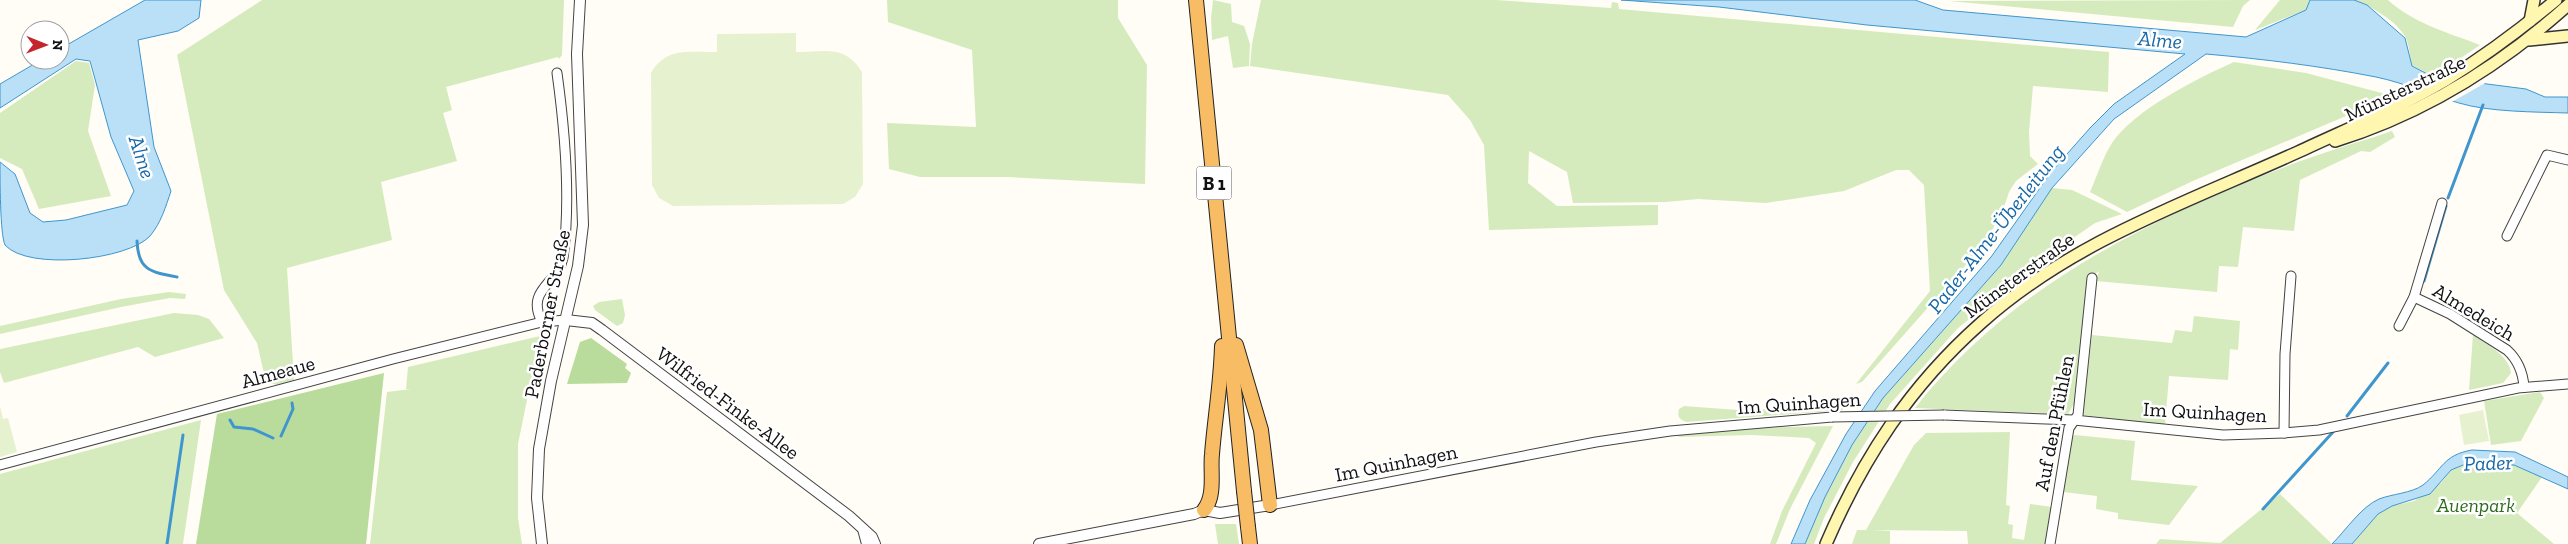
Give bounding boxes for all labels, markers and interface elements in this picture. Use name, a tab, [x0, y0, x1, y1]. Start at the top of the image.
north arrow	[20, 20, 70, 70]
water label: Alme	[2136, 25, 2183, 54]
text: N	[49, 40, 66, 51]
street label: Münsterstraße	[2341, 50, 2469, 126]
water label: Alme	[123, 131, 161, 182]
water label: Pader-Alme-Überleitung	[1922, 139, 2069, 318]
road number: B 1	[1196, 167, 1232, 200]
street label: Münsterstraße	[1959, 227, 2079, 323]
street label: Paderborner Straße	[519, 228, 575, 400]
street label: Almedeich	[2429, 278, 2520, 346]
street label: Wilfried-Finke-Allee	[652, 341, 804, 465]
street label: Almeaue	[239, 351, 317, 393]
street label: Auf den Pfühlen	[2029, 353, 2079, 493]
street label: Im Quinhagen	[1736, 387, 1862, 419]
street label: Im Quinhagen	[2142, 397, 2268, 427]
street label: Im Quinhagen	[1333, 439, 1460, 487]
water label: Pader	[2463, 449, 2514, 476]
park label: Auenpark	[2436, 493, 2515, 517]

